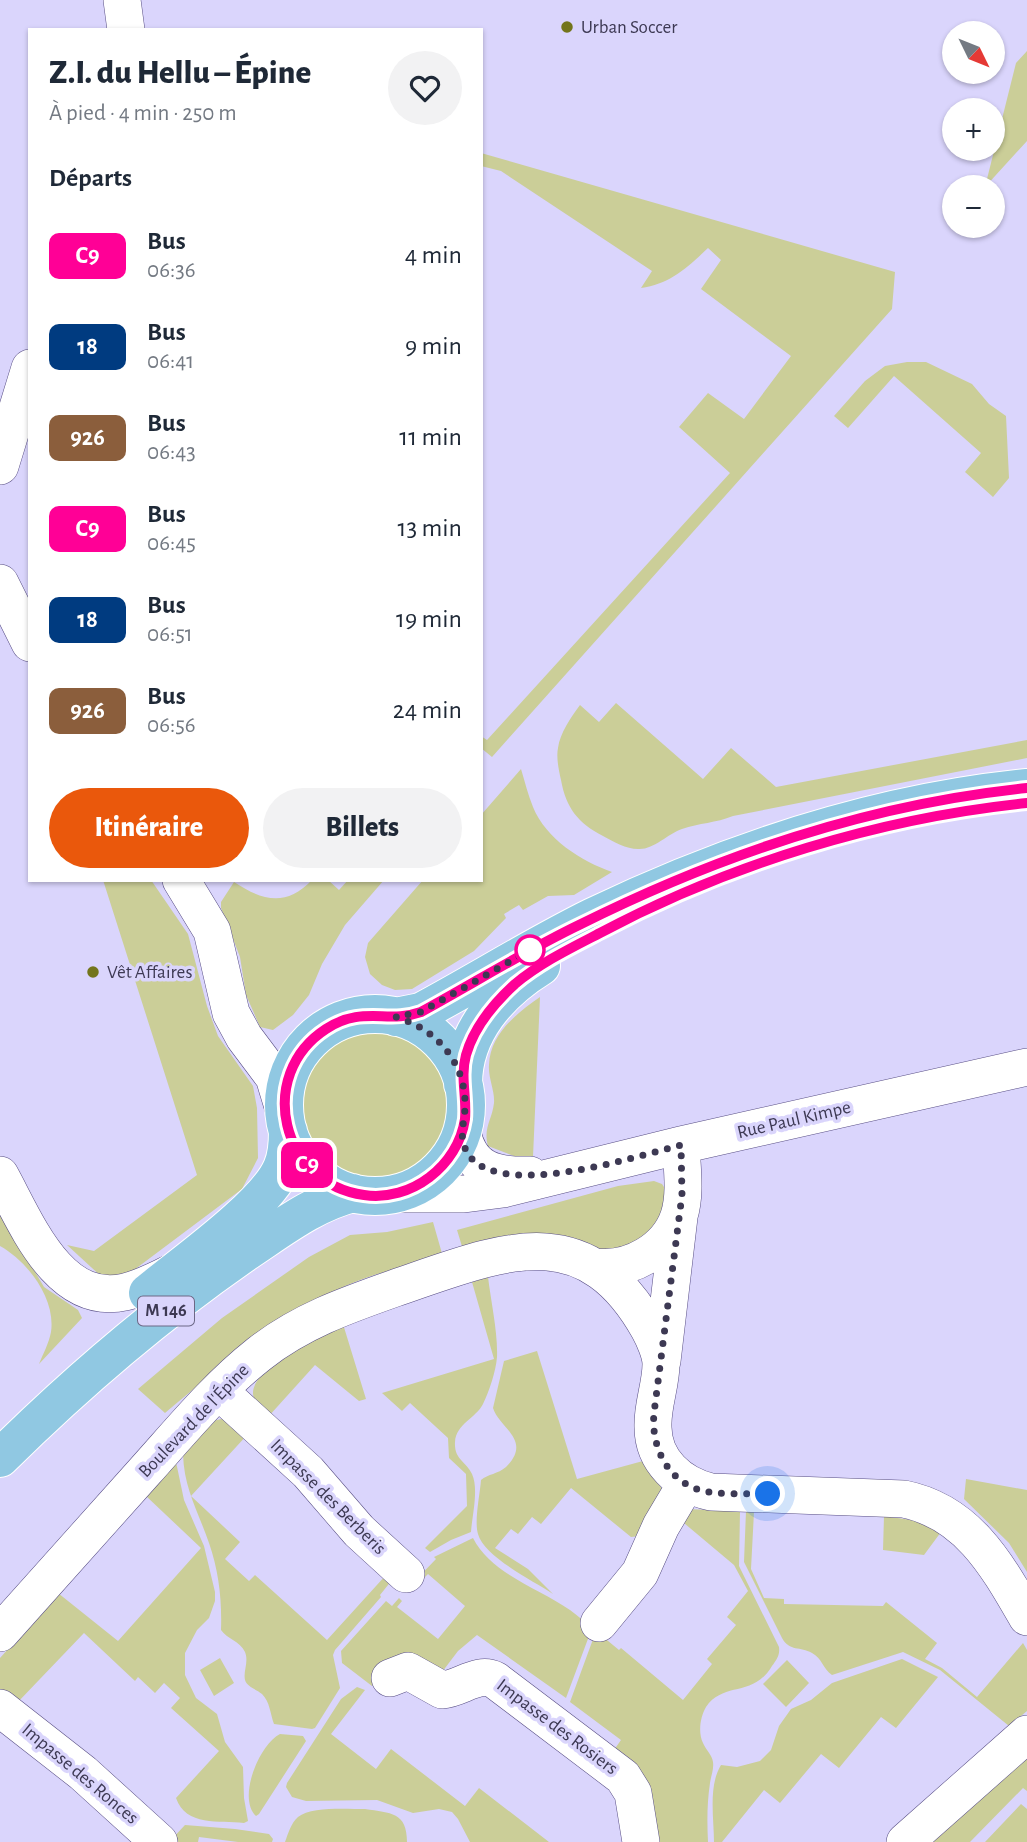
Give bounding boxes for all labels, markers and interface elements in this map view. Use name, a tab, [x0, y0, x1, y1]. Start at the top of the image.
place label: Urban Soccer	[581, 18, 677, 37]
marker: Urban Soccer	[559, 19, 575, 35]
north arrow	[942, 21, 1004, 84]
map controls	[942, 21, 1005, 238]
button: heart	[388, 51, 462, 125]
text: Z.I. du Hellu – Épine	[49, 57, 311, 90]
button: +	[942, 98, 1005, 161]
text: À pied · 4 min · 250 m	[49, 102, 237, 125]
text: Départs	[49, 165, 132, 191]
button: −	[942, 175, 1005, 238]
text: Bus	[147, 228, 186, 254]
text: 4 min	[405, 242, 462, 268]
text: C9	[76, 244, 100, 268]
text: 06:36	[147, 259, 196, 282]
text: Bus	[147, 319, 186, 345]
text: 9 min	[405, 333, 462, 359]
text: 18	[77, 335, 98, 359]
text: 06:41	[147, 350, 194, 373]
text: Bus	[147, 410, 186, 436]
text: 11 min	[399, 424, 462, 450]
text: 926	[70, 426, 105, 450]
text: 06:43	[147, 441, 196, 464]
text: Bus	[147, 501, 186, 527]
text: 13 min	[398, 515, 462, 541]
text: C9	[76, 517, 100, 541]
text: 06:45	[147, 532, 196, 555]
text: Bus	[147, 592, 186, 618]
text: 19 min	[396, 606, 462, 632]
text: 18	[77, 608, 98, 632]
text: 06:51	[147, 623, 193, 646]
text: Bus	[147, 683, 186, 709]
text: 24 min	[393, 697, 462, 723]
text: 926	[70, 699, 105, 723]
text: 06:56	[147, 714, 196, 737]
button: Itinéraire	[49, 788, 249, 868]
button: Billets	[263, 788, 462, 868]
unlabelled marker	[515, 935, 545, 965]
place label: Vêt Affaires	[107, 963, 192, 982]
marker: Vêt Affaires	[85, 964, 101, 980]
street label: Rue Paul Kimpe	[735, 1098, 853, 1142]
line badge: C9	[276, 1142, 338, 1188]
text: C9	[295, 1153, 319, 1177]
road number: M 146	[138, 1296, 194, 1326]
street label: Boulevard de l'Épine	[134, 1359, 253, 1481]
street label: Impasse des Berberis	[267, 1436, 389, 1558]
your location	[750, 1476, 785, 1511]
street label: Impasse des Rosiers	[493, 1675, 621, 1779]
street label: Impasse des Ronces	[18, 1720, 142, 1828]

